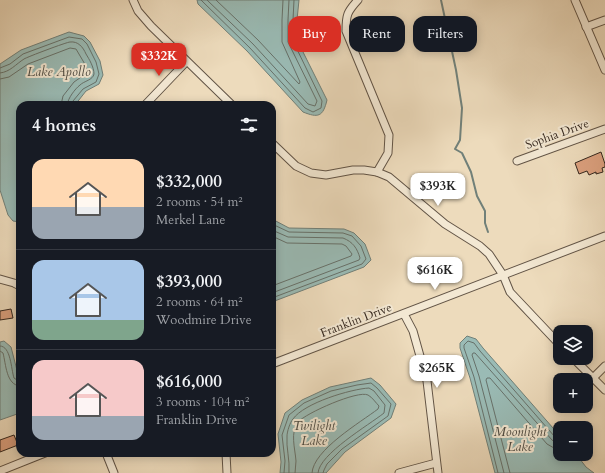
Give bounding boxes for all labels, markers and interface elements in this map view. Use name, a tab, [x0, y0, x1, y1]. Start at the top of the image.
chip: Buy	[288, 16, 341, 52]
chip: Rent	[349, 16, 405, 52]
chip: Filters	[413, 16, 477, 52]
pin: $332K	[131, 43, 187, 77]
text: $332K	[140, 47, 178, 65]
water label: Lake Apollo	[27, 63, 91, 81]
text: 4 homes	[32, 114, 96, 137]
icon: filters	[238, 114, 260, 136]
street label: Sophia Drive	[523, 115, 591, 153]
text: $332,000	[156, 170, 222, 193]
pin: $393K	[410, 173, 466, 207]
icon: home	[64, 175, 112, 223]
text: $393K	[419, 177, 457, 195]
text: 2 rooms · 54 m²	[156, 193, 243, 211]
text: Merkel Lane	[156, 211, 225, 229]
pin: $616K	[407, 257, 463, 291]
text: $616K	[416, 261, 454, 279]
text: $393,000	[156, 270, 222, 293]
icon: home	[64, 276, 112, 324]
text: 2 rooms · 64 m²	[156, 293, 243, 311]
street label: Franklin Drive	[318, 299, 394, 341]
text: Woodmire Drive	[156, 311, 252, 329]
map controls	[553, 325, 593, 461]
button: layers	[553, 325, 593, 365]
pin: $265K	[409, 355, 465, 389]
text: $265K	[418, 359, 456, 377]
text: $616,000	[156, 370, 222, 393]
button: +	[553, 373, 593, 413]
icon: home	[64, 376, 112, 424]
text: 3 rooms · 104 m²	[156, 393, 249, 411]
text: Franklin Drive	[156, 411, 237, 429]
water label: Twilight Lake	[293, 417, 336, 450]
button: −	[553, 421, 593, 461]
water label: Moonlight Lake	[494, 423, 547, 456]

